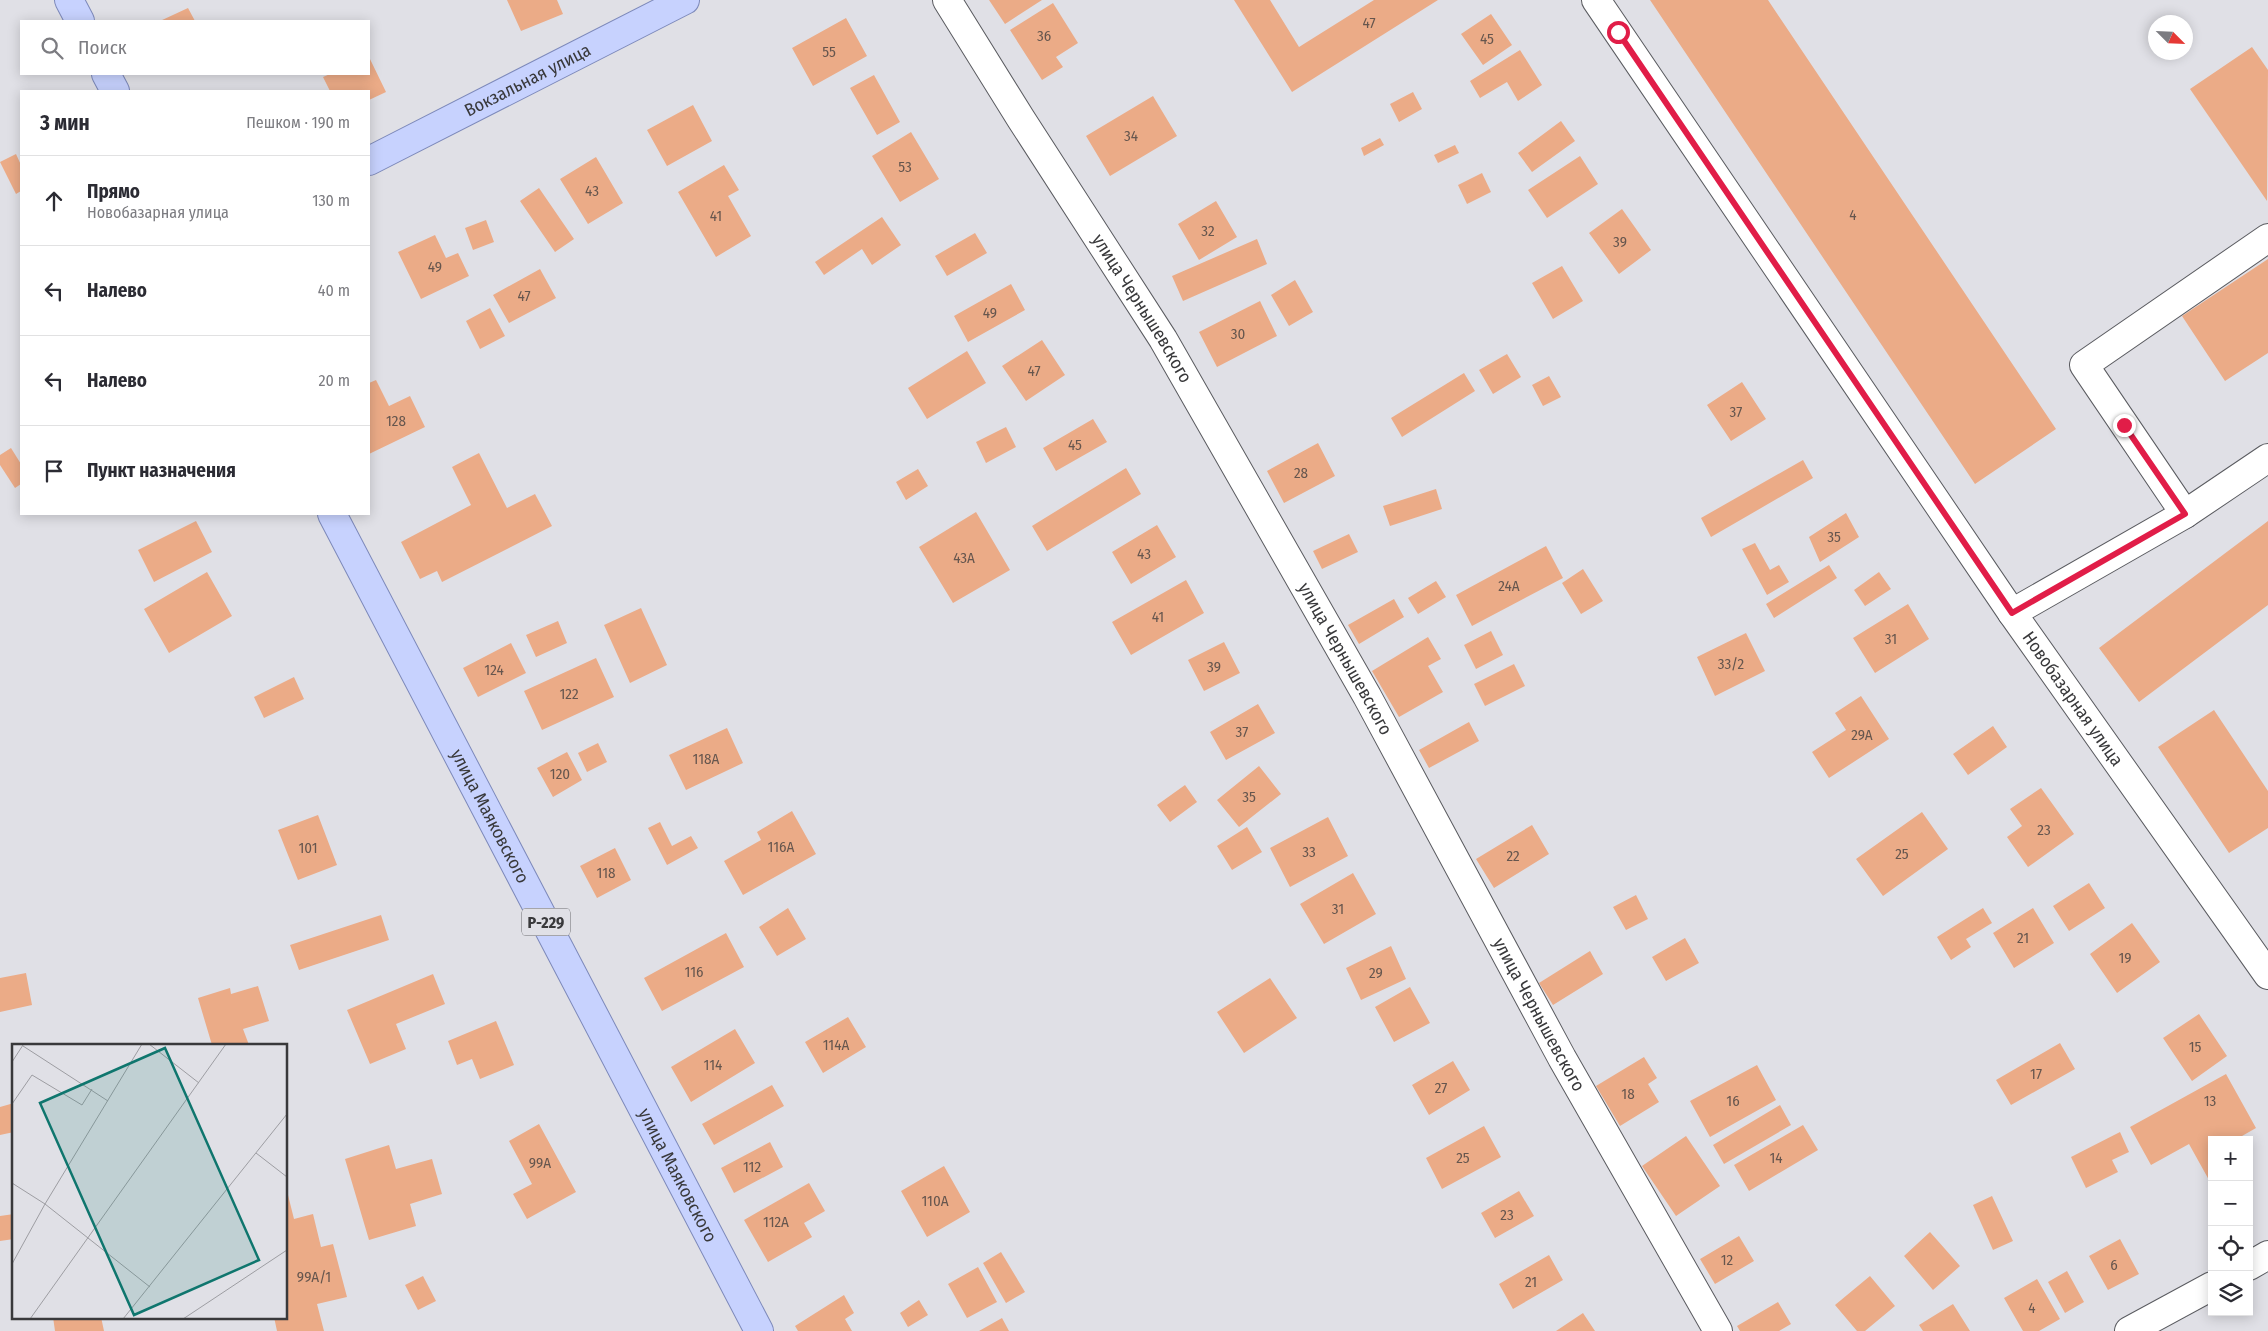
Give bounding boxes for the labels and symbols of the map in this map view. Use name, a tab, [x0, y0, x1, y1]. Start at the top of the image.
house number: 47	[1362, 14, 1376, 32]
north arrow	[2148, 15, 2193, 60]
route start	[1607, 21, 1630, 44]
house number: 36	[1037, 27, 1051, 45]
house number: 45	[1480, 30, 1494, 48]
street label: Вокзальная улица	[461, 39, 595, 121]
house number: 55	[822, 43, 836, 61]
house number: 34	[1124, 127, 1138, 145]
house number: 53	[898, 158, 912, 176]
house number: 43	[585, 182, 599, 200]
house number: 4	[1849, 206, 1857, 224]
house number: 41	[710, 207, 722, 225]
house number: 32	[1201, 222, 1215, 240]
street label: улица Чернышевского	[1087, 230, 1197, 387]
house number: 39	[1613, 233, 1627, 251]
house number: 49	[428, 258, 442, 276]
house number: 47	[517, 287, 531, 305]
house number: 49	[983, 304, 997, 322]
house number: 30	[1231, 325, 1245, 343]
house number: 47	[1027, 362, 1041, 380]
house number: 37	[1730, 403, 1742, 421]
house number: 128	[386, 412, 406, 430]
route end	[2113, 414, 2136, 437]
house number: 45	[1068, 436, 1082, 454]
house number: 28	[1294, 464, 1308, 482]
house number: 35	[1827, 528, 1841, 546]
house number: 43	[1137, 545, 1151, 563]
house number: 43А	[953, 549, 975, 567]
house number: 24А	[1498, 577, 1520, 595]
street label: улица Чернышевского	[1293, 579, 1397, 739]
house number: 41	[1152, 608, 1164, 626]
street label: Новобазарная улица	[2018, 627, 2128, 771]
house number: 31	[1885, 630, 1897, 648]
house number: 33/2	[1718, 655, 1745, 673]
house number: 39	[1207, 658, 1221, 676]
house number: 124	[484, 661, 504, 679]
house number: 122	[559, 685, 579, 703]
house number: 37	[1236, 723, 1248, 741]
house number: 29А	[1851, 726, 1873, 744]
street label: улица Маяковского	[446, 745, 534, 887]
house number: 118А	[693, 750, 720, 768]
house number: 120	[550, 765, 570, 783]
house number: 35	[1242, 788, 1256, 806]
house number: 23	[2037, 821, 2051, 839]
house number: 116А	[768, 838, 795, 856]
house number: 101	[298, 839, 318, 857]
house number: 33	[1302, 843, 1316, 861]
house number: 25	[1895, 845, 1909, 863]
house number: 22	[1506, 847, 1520, 865]
house number: 118	[597, 864, 616, 882]
house number: 31	[1332, 900, 1344, 918]
road number: Р-229	[522, 909, 570, 936]
house number: 21	[2017, 929, 2029, 947]
street label: улица Чернышевского	[1488, 934, 1590, 1095]
house number: 19	[2118, 949, 2132, 967]
house number: 116	[685, 963, 703, 981]
house number: 29	[1369, 964, 1383, 982]
house number: 114А	[823, 1036, 849, 1054]
house number: 15	[2189, 1038, 2201, 1056]
inset map	[12, 1044, 288, 1318]
house number: 114	[704, 1056, 722, 1074]
house number: 17	[2030, 1065, 2042, 1083]
house number: 27	[1435, 1079, 1447, 1097]
house number: 18	[1621, 1085, 1635, 1103]
house number: 16	[1726, 1092, 1740, 1110]
house number: 13	[2204, 1092, 2217, 1110]
street label: улица Маяковского	[633, 1104, 722, 1246]
house number: 25	[1456, 1149, 1470, 1167]
house number: 14	[1769, 1149, 1783, 1167]
house number: 99А	[529, 1154, 551, 1172]
house number: 112	[743, 1158, 761, 1176]
house number: 110А	[921, 1192, 949, 1210]
house number: 23	[1500, 1206, 1514, 1224]
house number: 112А	[763, 1213, 789, 1231]
house number: 12	[1721, 1251, 1734, 1269]
house number: 6	[2110, 1256, 2118, 1274]
house number: 99А/1	[297, 1268, 331, 1286]
house number: 21	[1525, 1273, 1537, 1291]
house number: 4	[2028, 1299, 2036, 1317]

